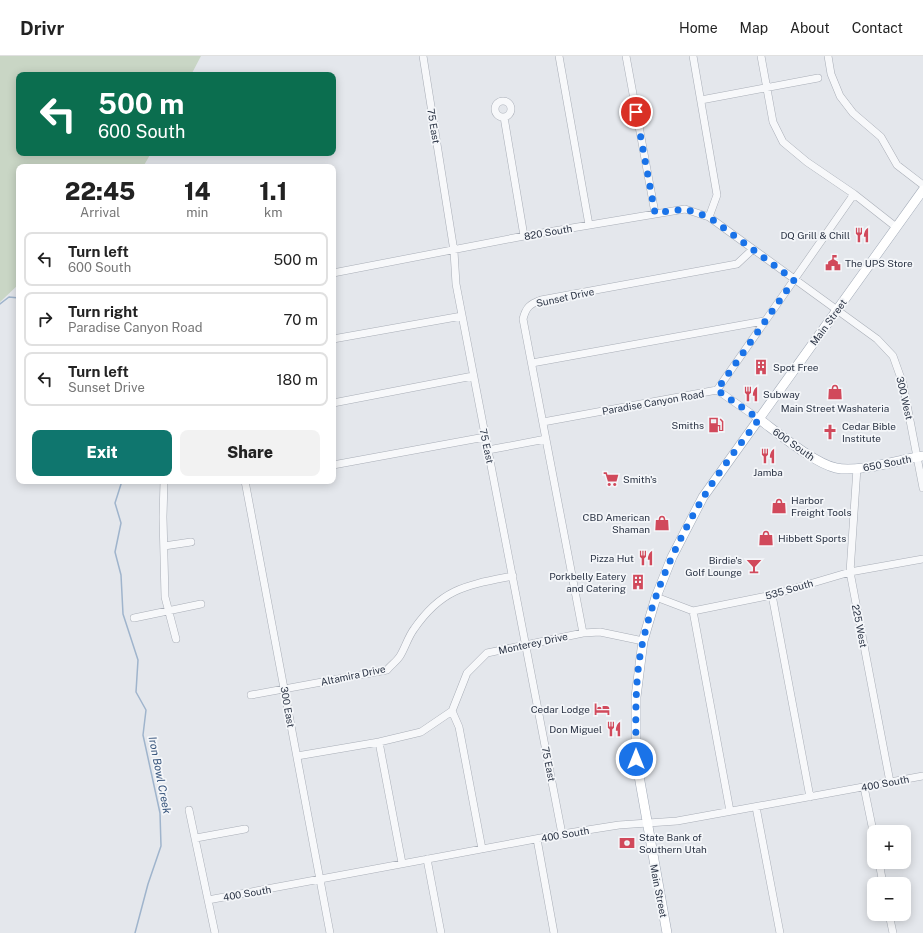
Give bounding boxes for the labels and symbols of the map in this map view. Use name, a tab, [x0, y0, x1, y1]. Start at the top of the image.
pin	[619, 95, 653, 129]
street label: 75 East	[425, 108, 443, 144]
street label: 820 South	[523, 222, 573, 242]
restaurant icon: DQ Grill & Chill	[853, 226, 871, 244]
place label: DQ Grill & Chill	[780, 229, 850, 241]
public building icon: The UPS Store	[824, 254, 842, 272]
place label: The UPS Store	[845, 257, 913, 269]
street label: Sunset Drive	[535, 285, 595, 309]
street label: Main Street	[807, 296, 849, 347]
building icon: Spot Free	[752, 358, 770, 376]
place label: Spot Free	[773, 361, 819, 373]
street label: 300 West	[894, 375, 916, 421]
shop icon: Main Street Washateria	[826, 383, 844, 401]
restaurant icon: Subway	[742, 385, 760, 403]
street label: Paradise Canyon Road	[601, 387, 705, 417]
place label: Subway	[763, 388, 801, 400]
place label: Main Street Washateria	[781, 402, 889, 414]
fuel station icon: Smiths	[707, 416, 725, 434]
place label: Smiths	[672, 419, 704, 431]
place label: Cedar Bible Institute	[842, 420, 896, 444]
church icon: Cedar Bible Institute	[821, 423, 839, 441]
street label: 600 South	[771, 425, 818, 463]
street label: 75 East	[477, 427, 497, 465]
restaurant icon: Jamba	[759, 447, 777, 465]
street label: 650 South	[862, 452, 912, 474]
place label: Jamba	[753, 466, 783, 478]
supermarket icon: Smith's	[602, 470, 620, 488]
place label: Smith's	[623, 473, 657, 485]
place label: Harbor Freight Tools	[791, 494, 851, 518]
shop icon: Harbor Freight Tools	[770, 497, 788, 515]
place label: CBD American Shaman	[583, 511, 650, 535]
shop icon: CBD American Shaman	[653, 514, 671, 532]
shop icon: Hibbett Sports	[757, 529, 775, 547]
place label: Hibbett Sports	[778, 532, 846, 544]
restaurant icon: Pizza Hut	[637, 549, 655, 567]
place label: Pizza Hut	[590, 552, 634, 564]
place label: Birdie's Golf Lounge	[685, 554, 742, 578]
bar icon: Birdie's Golf Lounge	[745, 557, 763, 575]
place label: Porkbelly Eatery and Catering	[549, 570, 627, 594]
building icon: Porkbelly Eatery and Catering	[629, 573, 647, 591]
street label: 535 South	[764, 576, 815, 602]
street label: 225 West	[850, 603, 870, 649]
street label: Monterey Drive	[497, 630, 569, 656]
street label: Altamira Drive	[319, 662, 387, 688]
street label: 300 East	[279, 686, 298, 728]
hotel icon: Cedar Lodge	[593, 700, 611, 718]
place label: Cedar Lodge	[531, 703, 590, 715]
restaurant icon: Don Miguel	[605, 720, 623, 738]
place label: Don Miguel	[549, 723, 602, 735]
water label: Iron Bowl Creek	[147, 735, 173, 815]
position arrow	[615, 738, 657, 780]
street label: 75 East	[540, 746, 558, 783]
street label: 400 South	[860, 772, 910, 794]
street label: 400 South	[540, 824, 590, 844]
place label: State Bank of Southern Utah	[639, 831, 707, 855]
bank icon: State Bank of Southern Utah	[618, 834, 636, 852]
street label: Main Street	[648, 863, 670, 919]
street label: 400 South	[222, 883, 272, 903]

